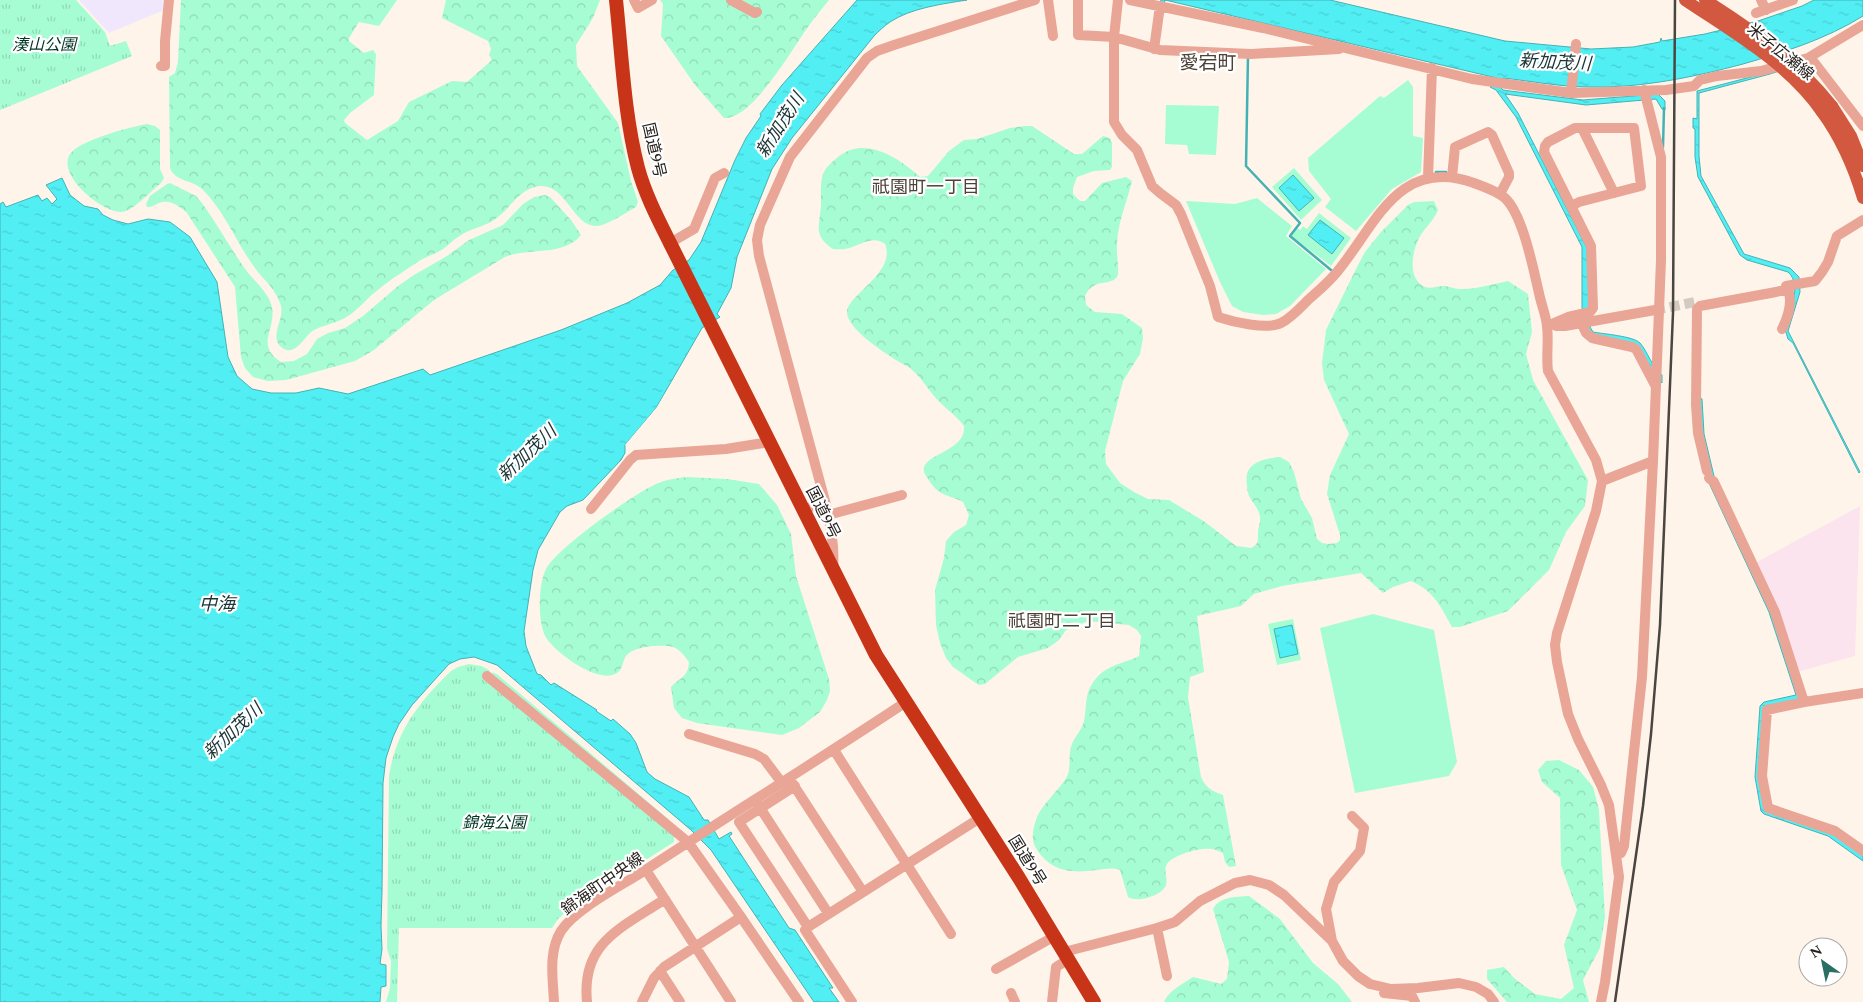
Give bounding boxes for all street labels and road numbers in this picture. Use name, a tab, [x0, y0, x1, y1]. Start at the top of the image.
street label: 米子広瀬線	[1742, 17, 1819, 86]
street label: 国道9号	[636, 120, 672, 180]
street label: 国道9号	[800, 482, 847, 543]
street label: 国道9号	[1002, 830, 1052, 891]
street label: 錦海町中央線	[556, 846, 649, 921]

